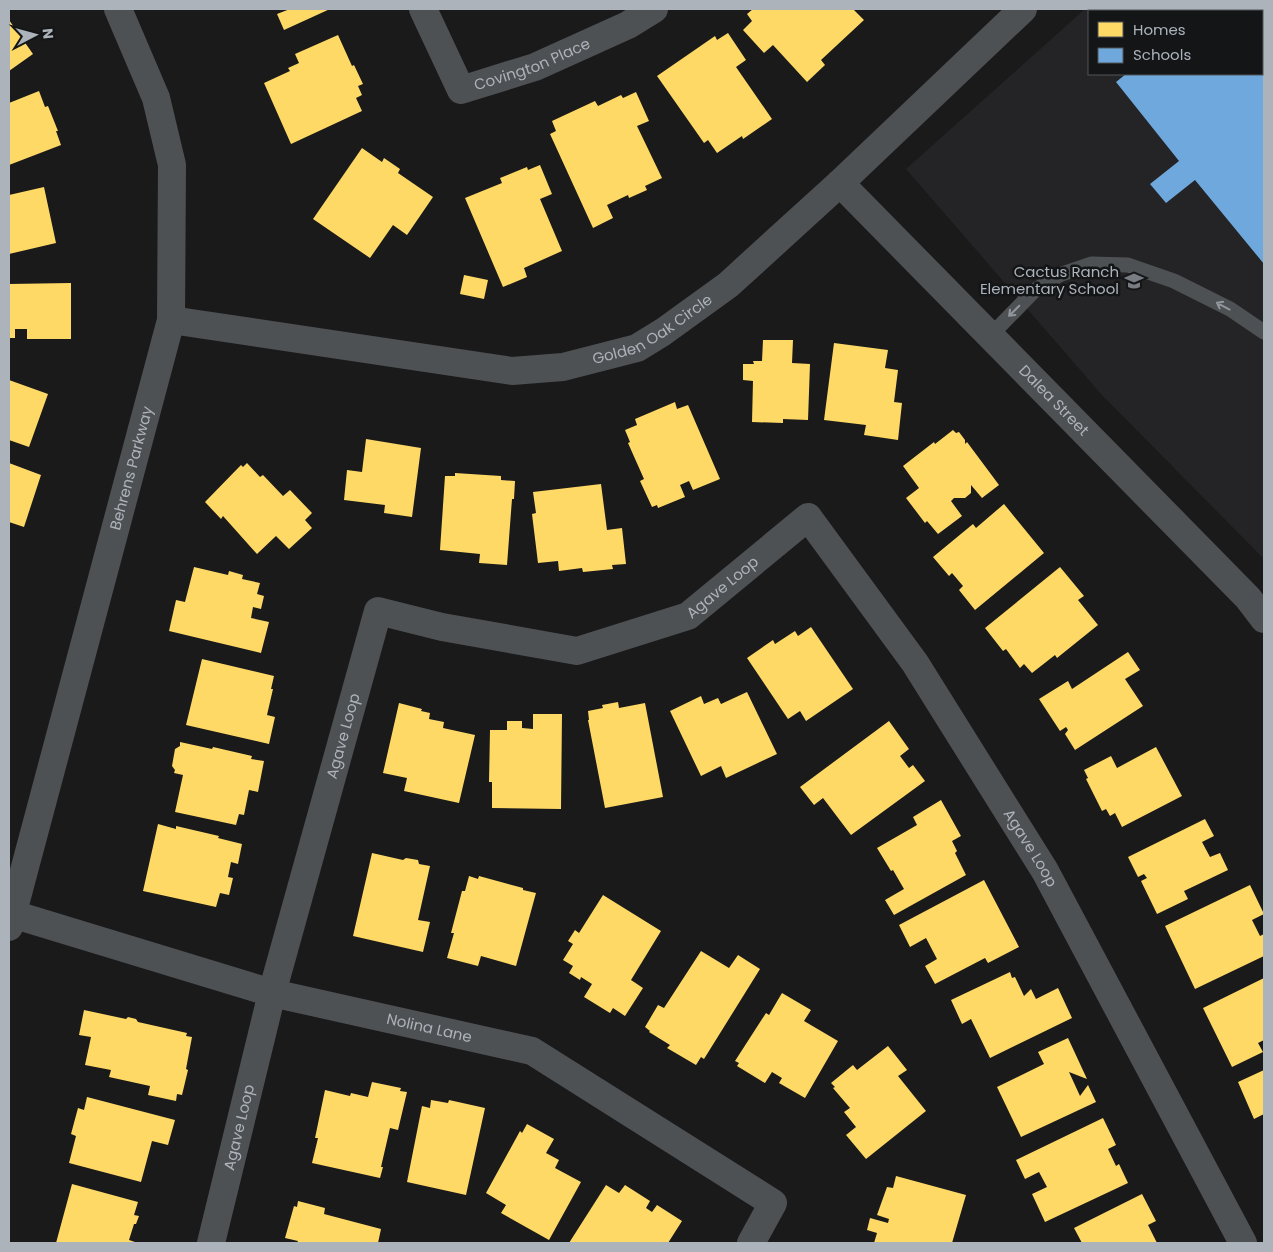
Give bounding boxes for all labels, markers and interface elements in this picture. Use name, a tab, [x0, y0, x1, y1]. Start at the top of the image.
north arrow	[10, 10, 60, 60]
legend	[1088, 10, 1263, 75]
text: Homes	[1133, 19, 1186, 40]
text: N	[37, 27, 58, 40]
street label: Covington Place	[471, 33, 593, 95]
text: Schools	[1133, 44, 1191, 65]
place label: Cactus Ranch Elementary School	[980, 261, 1119, 299]
school or university icon: Cactus Ranch Elementary School	[1123, 270, 1145, 292]
street label: Golden Oak Circle	[590, 289, 716, 369]
one-way arrow	[1216, 301, 1231, 311]
one-way arrow	[1008, 305, 1021, 317]
street label: Dalea Street	[1014, 360, 1094, 440]
street label: Behrens Parkway	[104, 403, 158, 532]
street label: Agave Loop	[682, 551, 763, 623]
street label: Agave Loop	[321, 691, 365, 781]
street label: Agave Loop	[999, 805, 1063, 891]
street label: Nolina Lane	[385, 1008, 474, 1047]
street label: Agave Loop	[218, 1082, 259, 1173]

